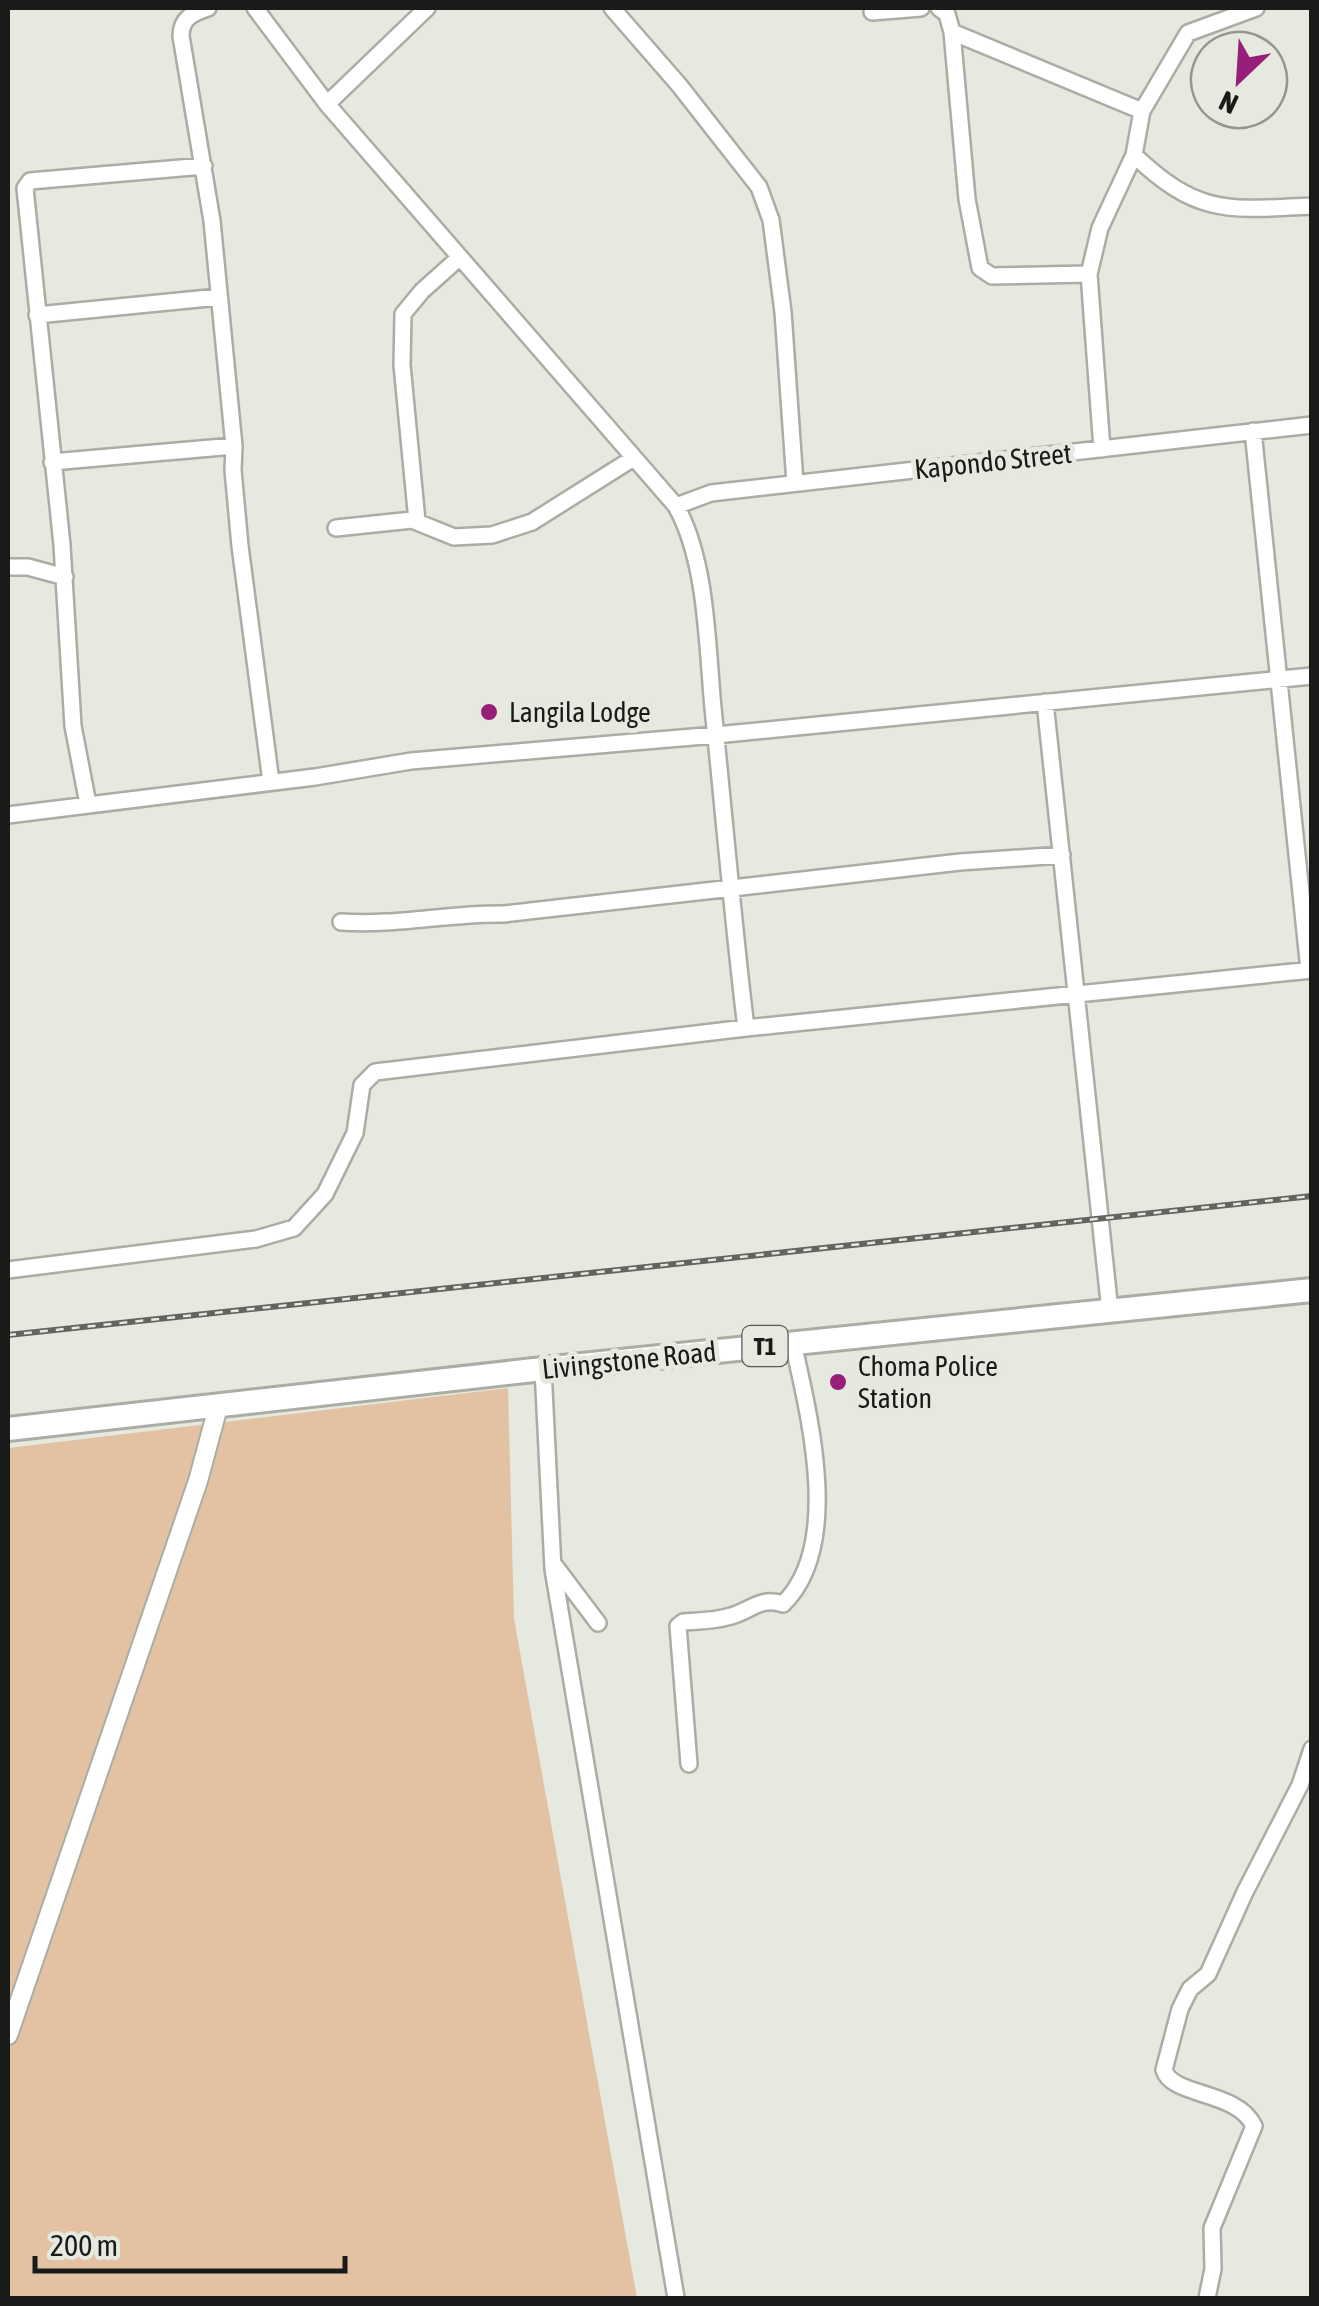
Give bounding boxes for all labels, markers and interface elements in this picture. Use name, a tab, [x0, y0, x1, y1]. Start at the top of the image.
north arrow	[1189, 30, 1289, 130]
text: N	[1214, 85, 1243, 121]
street label: Kapondo Street	[913, 437, 1073, 485]
place label: Langila Lodge	[509, 696, 651, 728]
marker: Langila Lodge	[478, 701, 500, 723]
road number: T1	[742, 1326, 788, 1366]
street label: Livingstone Road	[540, 1335, 718, 1385]
place label: Choma Police Station	[858, 1350, 998, 1414]
marker: Choma Police Station	[827, 1371, 849, 1393]
scale bar	[35, 2211, 345, 2273]
text: 200 m	[50, 2228, 118, 2262]

